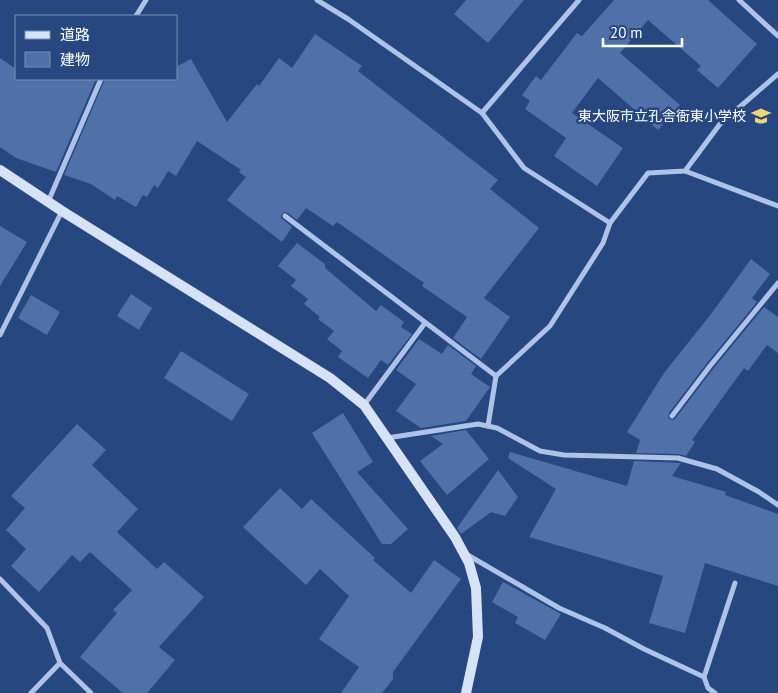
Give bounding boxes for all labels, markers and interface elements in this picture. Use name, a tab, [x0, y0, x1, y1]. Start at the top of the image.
legend	[15, 15, 178, 80]
scale bar	[603, 15, 682, 47]
text: 20 m	[610, 23, 643, 42]
text: 道路	[60, 25, 90, 44]
text: 建物	[60, 50, 90, 69]
school or university icon: 東大阪市立孔舎衙東小学校	[750, 105, 772, 127]
place label: 東大阪市立孔舎衙東小学校	[578, 107, 746, 125]

